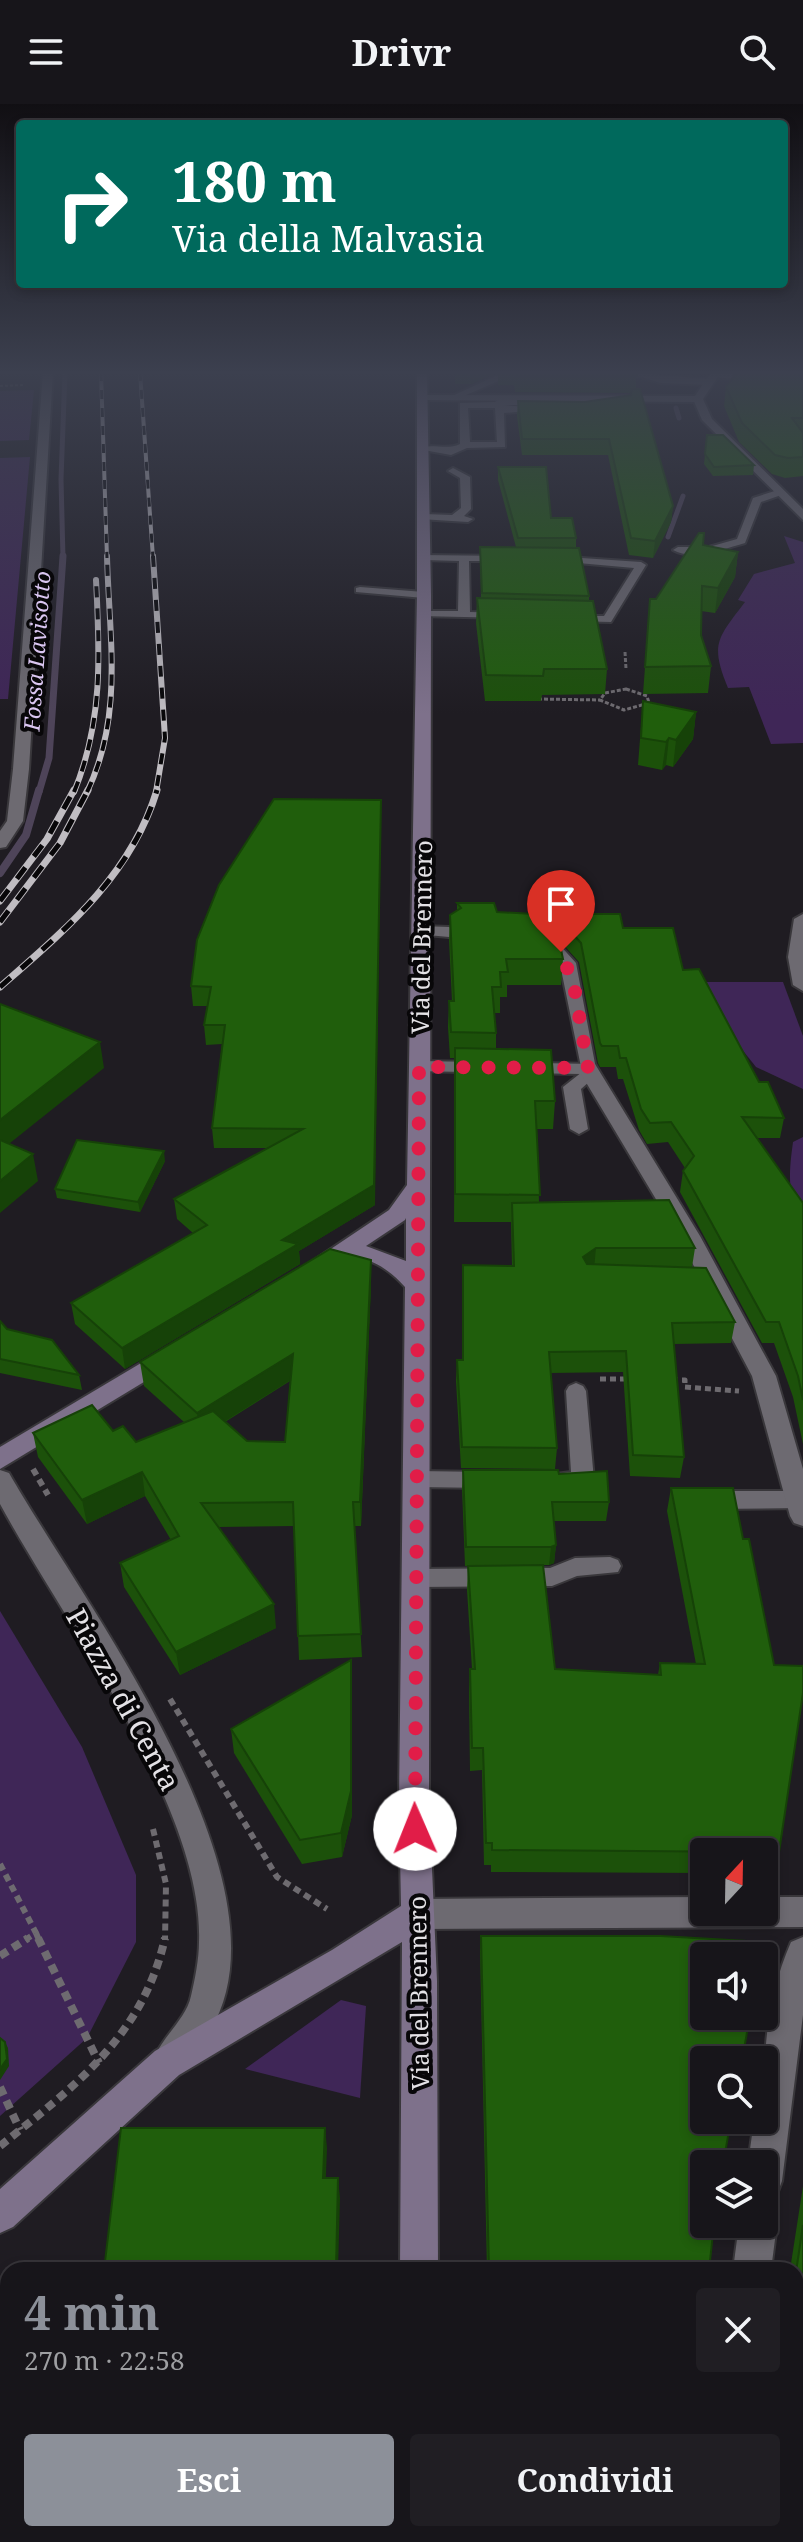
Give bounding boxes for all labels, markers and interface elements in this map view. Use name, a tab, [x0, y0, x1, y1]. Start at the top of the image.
text: Drivr	[352, 28, 451, 77]
icon: menu	[24, 30, 68, 74]
icon: search	[735, 30, 779, 74]
text: 180 m	[172, 142, 337, 218]
icon: right	[40, 152, 144, 256]
text: Via della Malvasia	[172, 214, 485, 263]
water label: Fossa Lavisotto	[15, 570, 57, 733]
street label: Via del Brennero	[403, 840, 439, 1034]
pin	[527, 870, 595, 952]
icon: arrive	[539, 882, 583, 926]
street label: Piazza di Centa	[58, 1601, 190, 1797]
position arrow	[373, 1787, 457, 1871]
north arrow	[690, 1838, 778, 1926]
map controls	[690, 1838, 778, 2238]
street label: Via del Brennero	[400, 1896, 436, 2090]
button: sound	[690, 1942, 778, 2030]
button: search	[690, 2046, 778, 2134]
button: layers	[690, 2150, 778, 2238]
text: 4 min	[24, 2279, 160, 2344]
button: close	[696, 2288, 780, 2372]
text: 270 m · 22:58	[24, 2342, 185, 2378]
button: Esci	[24, 2434, 394, 2526]
button: Condividi	[410, 2434, 780, 2526]

